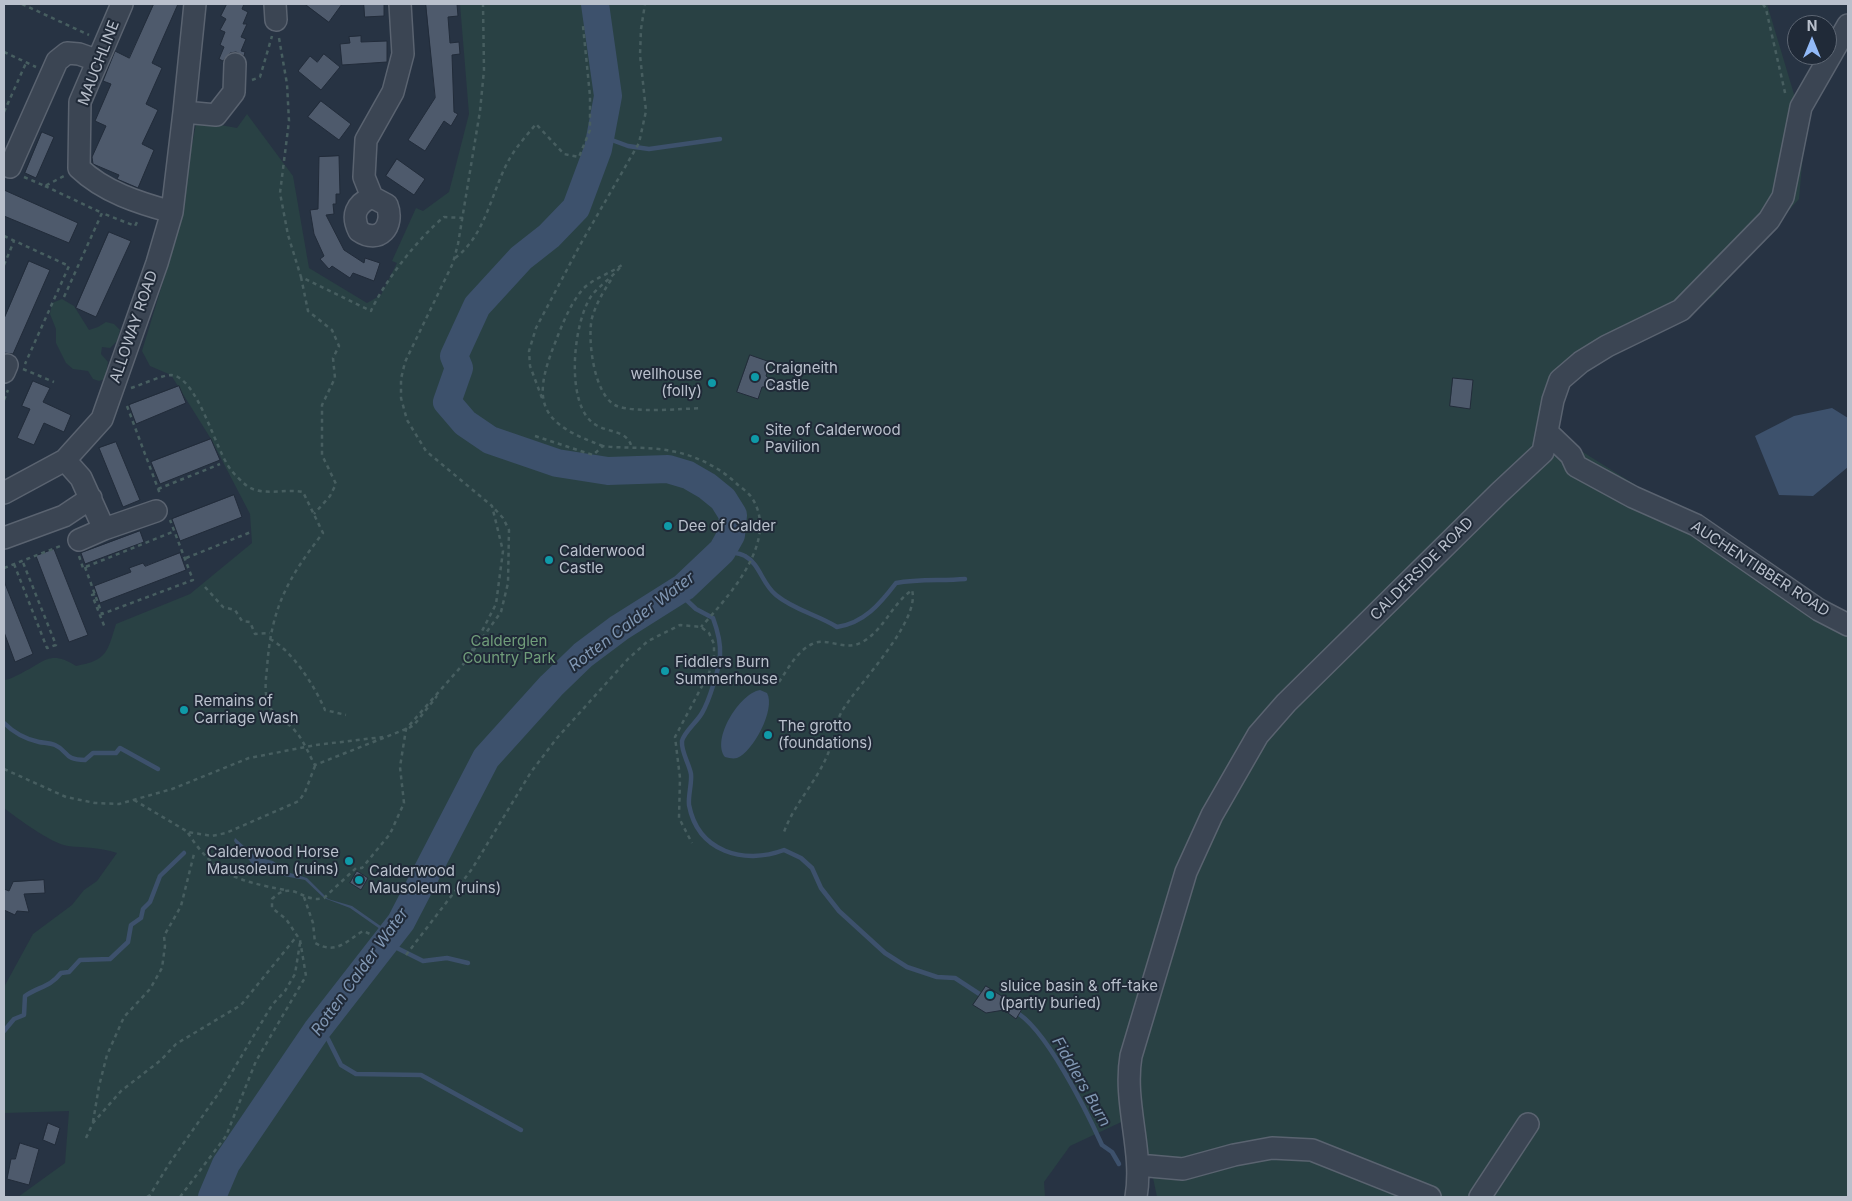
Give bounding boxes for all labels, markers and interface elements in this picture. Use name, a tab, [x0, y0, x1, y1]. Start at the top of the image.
north arrow	[1787, 15, 1837, 65]
text: N	[1807, 17, 1817, 34]
street label: MAUCHLINE	[75, 18, 123, 108]
street label: ALLOWAY ROAD	[106, 268, 162, 386]
place label: Craigneith Castle	[765, 359, 838, 394]
place label: wellhouse (folly)	[631, 365, 702, 400]
marker: Craigneith Castle	[749, 371, 761, 383]
marker: wellhouse (folly)	[706, 377, 718, 389]
place label: Site of Calderwood Pavilion	[765, 421, 901, 456]
marker: Site of Calderwood Pavilion	[749, 433, 761, 445]
street label: CALDERSIDE ROAD	[1367, 514, 1477, 624]
place label: Dee of Calder	[678, 517, 776, 535]
street label: AUCHENTIBBER ROAD	[1687, 517, 1833, 621]
marker: Dee of Calder	[662, 520, 674, 532]
place label: Calderwood Castle	[559, 542, 645, 577]
marker: Calderwood Castle	[543, 554, 555, 566]
water label: Rotten Calder Water	[565, 568, 699, 676]
park label: Calderglen Country Park	[462, 632, 556, 667]
place label: Fiddlers Burn Summerhouse	[675, 653, 778, 688]
marker: Fiddlers Burn Summerhouse	[659, 665, 671, 677]
place label: Remains of Carriage Wash	[194, 692, 299, 727]
marker: Remains of Carriage Wash	[178, 704, 190, 716]
place label: The grotto (foundations)	[778, 717, 873, 752]
marker: The grotto (foundations)	[762, 729, 774, 741]
place label: Calderwood Horse Mausoleum (ruins)	[206, 843, 339, 878]
marker: Calderwood Horse Mausoleum (ruins)	[343, 855, 355, 867]
place label: Calderwood Mausoleum (ruins)	[369, 862, 501, 897]
marker: Calderwood Mausoleum (ruins)	[353, 874, 365, 886]
water label: Rotten Calder Water	[307, 905, 413, 1039]
place label: sluice basin & off-take (partly buried)	[1000, 977, 1158, 1012]
marker: sluice basin & off-take (partly buried)	[984, 989, 996, 1001]
water label: Fiddlers Burn	[1048, 1034, 1114, 1130]

